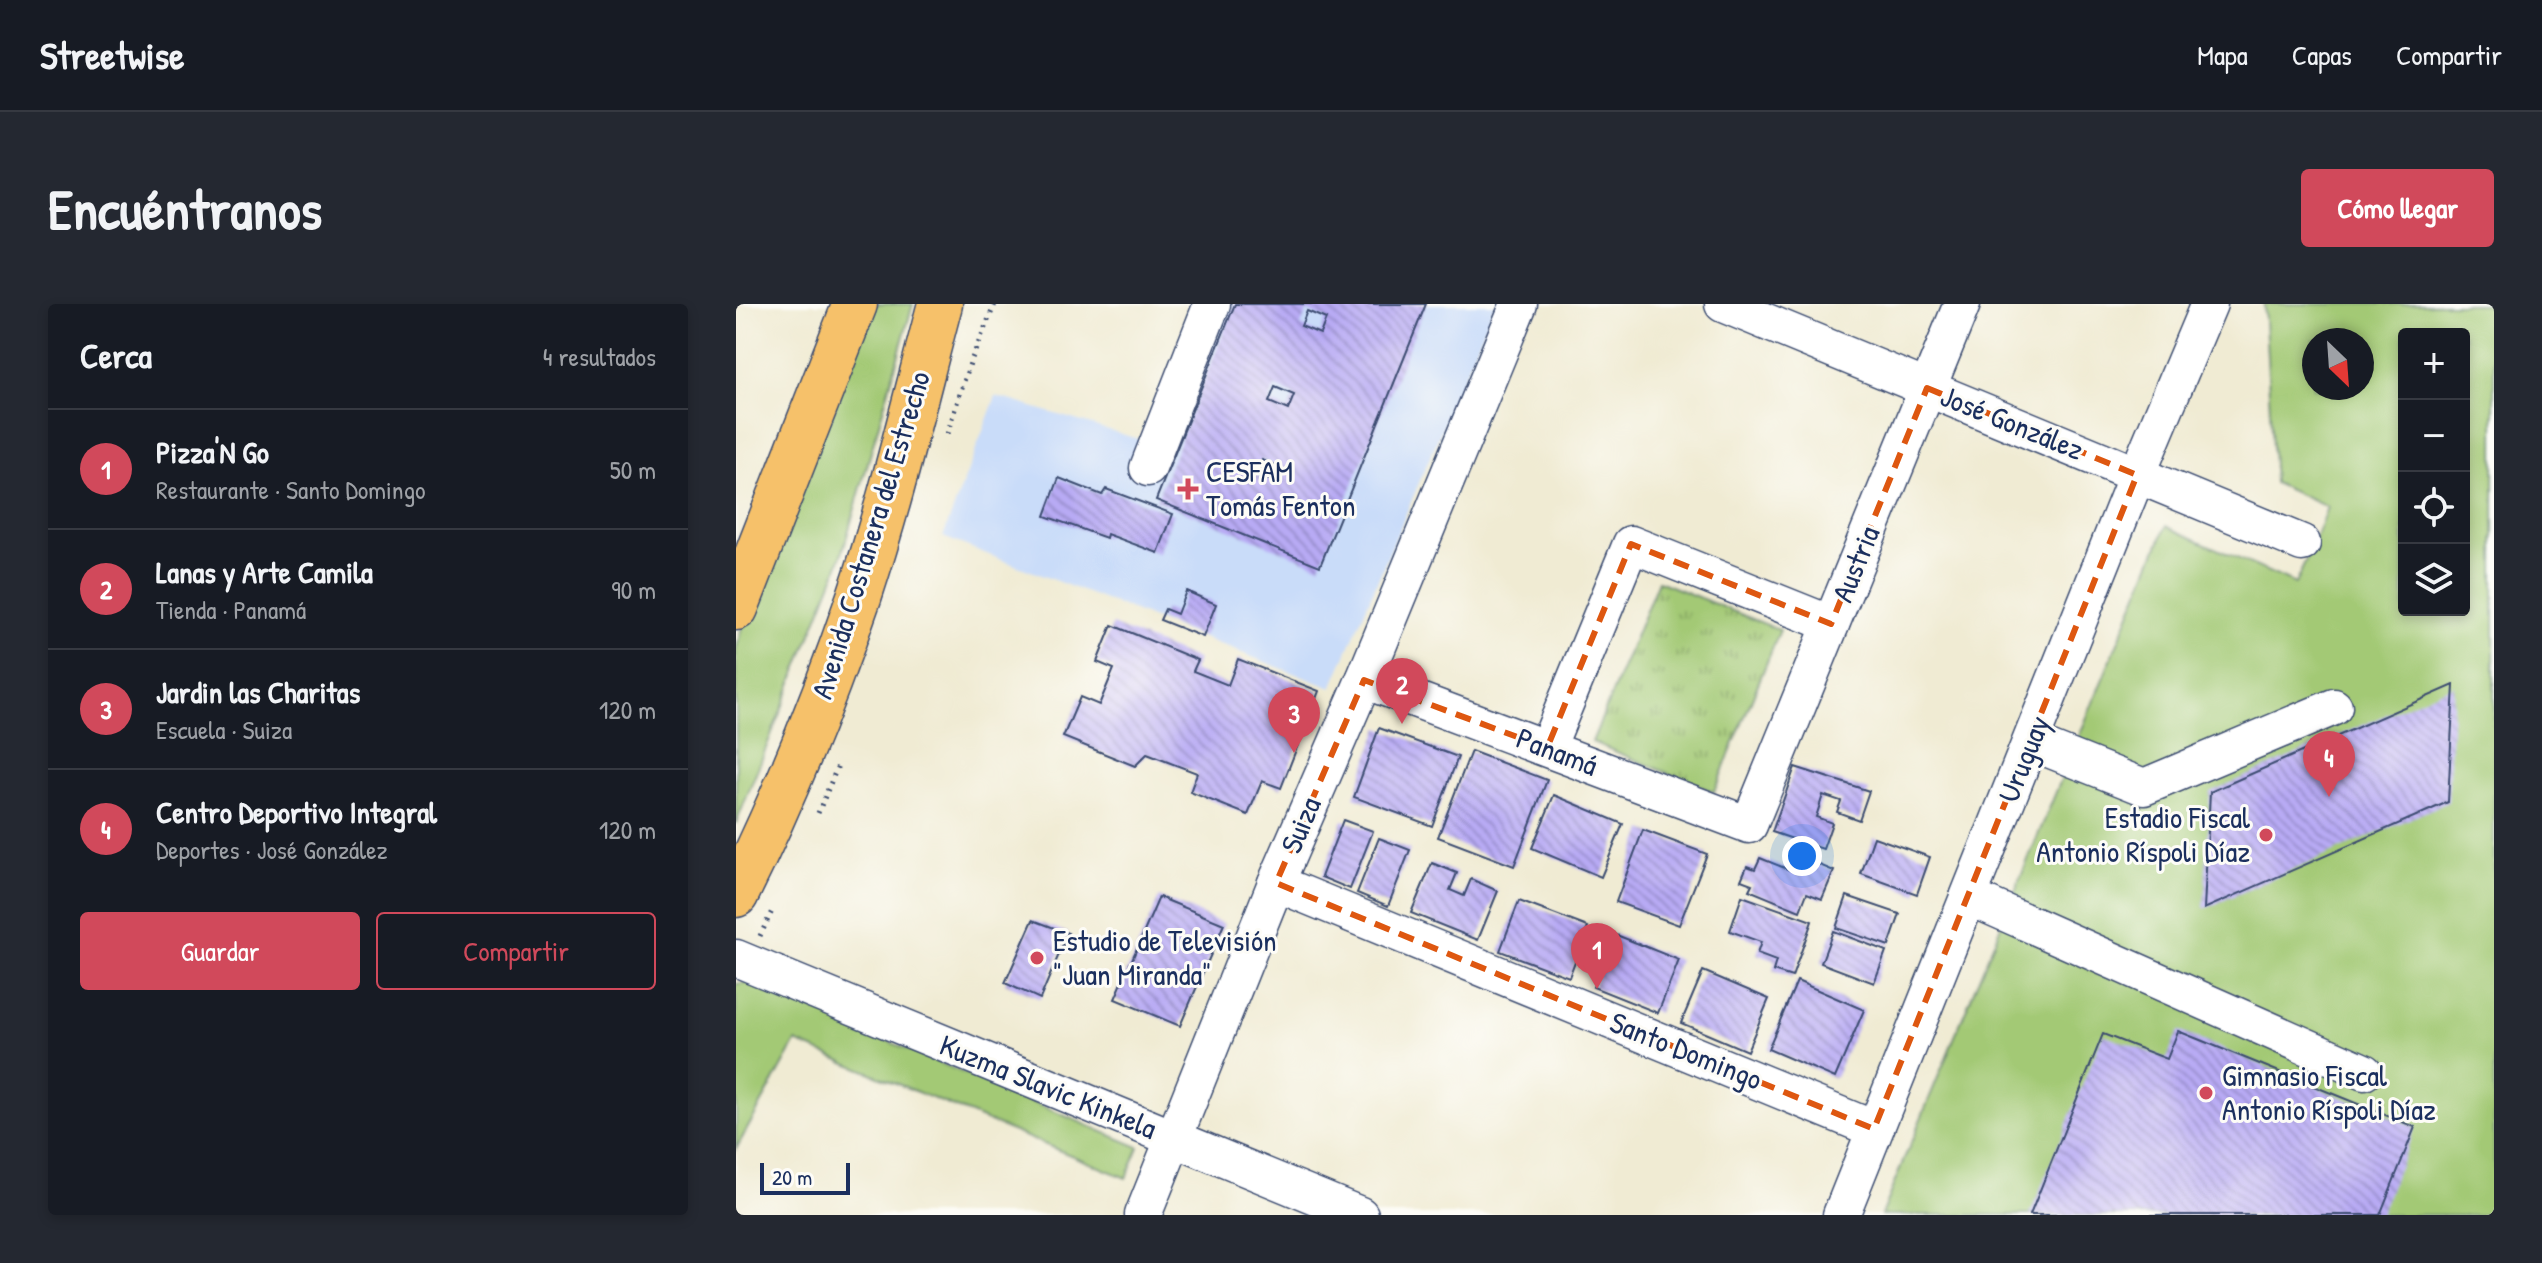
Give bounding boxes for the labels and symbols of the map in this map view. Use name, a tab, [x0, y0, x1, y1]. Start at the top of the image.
north arrow	[2302, 328, 2374, 400]
street label: Avenida Costanera del Estrecho	[801, 366, 939, 703]
street label: José González	[1935, 375, 2090, 469]
place label: CESFAM Tomás Fenton	[1206, 451, 1355, 525]
marker: CESFAM Tomás Fenton	[1177, 478, 1199, 500]
street label: Austria	[1822, 520, 1888, 608]
pin: 2	[1376, 658, 1428, 724]
pin: 3	[1268, 687, 1320, 753]
street label: Uruguay	[1988, 709, 2058, 808]
street label: Panamá	[1511, 717, 1604, 785]
pin: 4	[2303, 731, 2355, 797]
street label: Suiza	[1271, 790, 1330, 859]
place label: Estadio Fiscal Antonio Ríspoli Díaz	[2036, 797, 2250, 871]
marker: Estadio Fiscal Antonio Ríspoli Díaz	[2257, 826, 2275, 844]
your location	[1782, 836, 1822, 876]
place label: Estudio de Televisión "Juan Miranda"	[1053, 920, 1277, 994]
pin: 1	[1571, 923, 1623, 989]
marker: Estudio de Televisión "Juan Miranda"	[1028, 949, 1046, 967]
street label: Santo Domingo	[1604, 1001, 1768, 1099]
street label: Kuzma Slavic Kinkela	[934, 1024, 1163, 1148]
place label: Gimnasio Fiscal Antonio Ríspoli Díaz	[2222, 1055, 2436, 1129]
marker: Gimnasio Fiscal Antonio Ríspoli Díaz	[2197, 1084, 2215, 1102]
scale bar	[760, 1159, 850, 1195]

